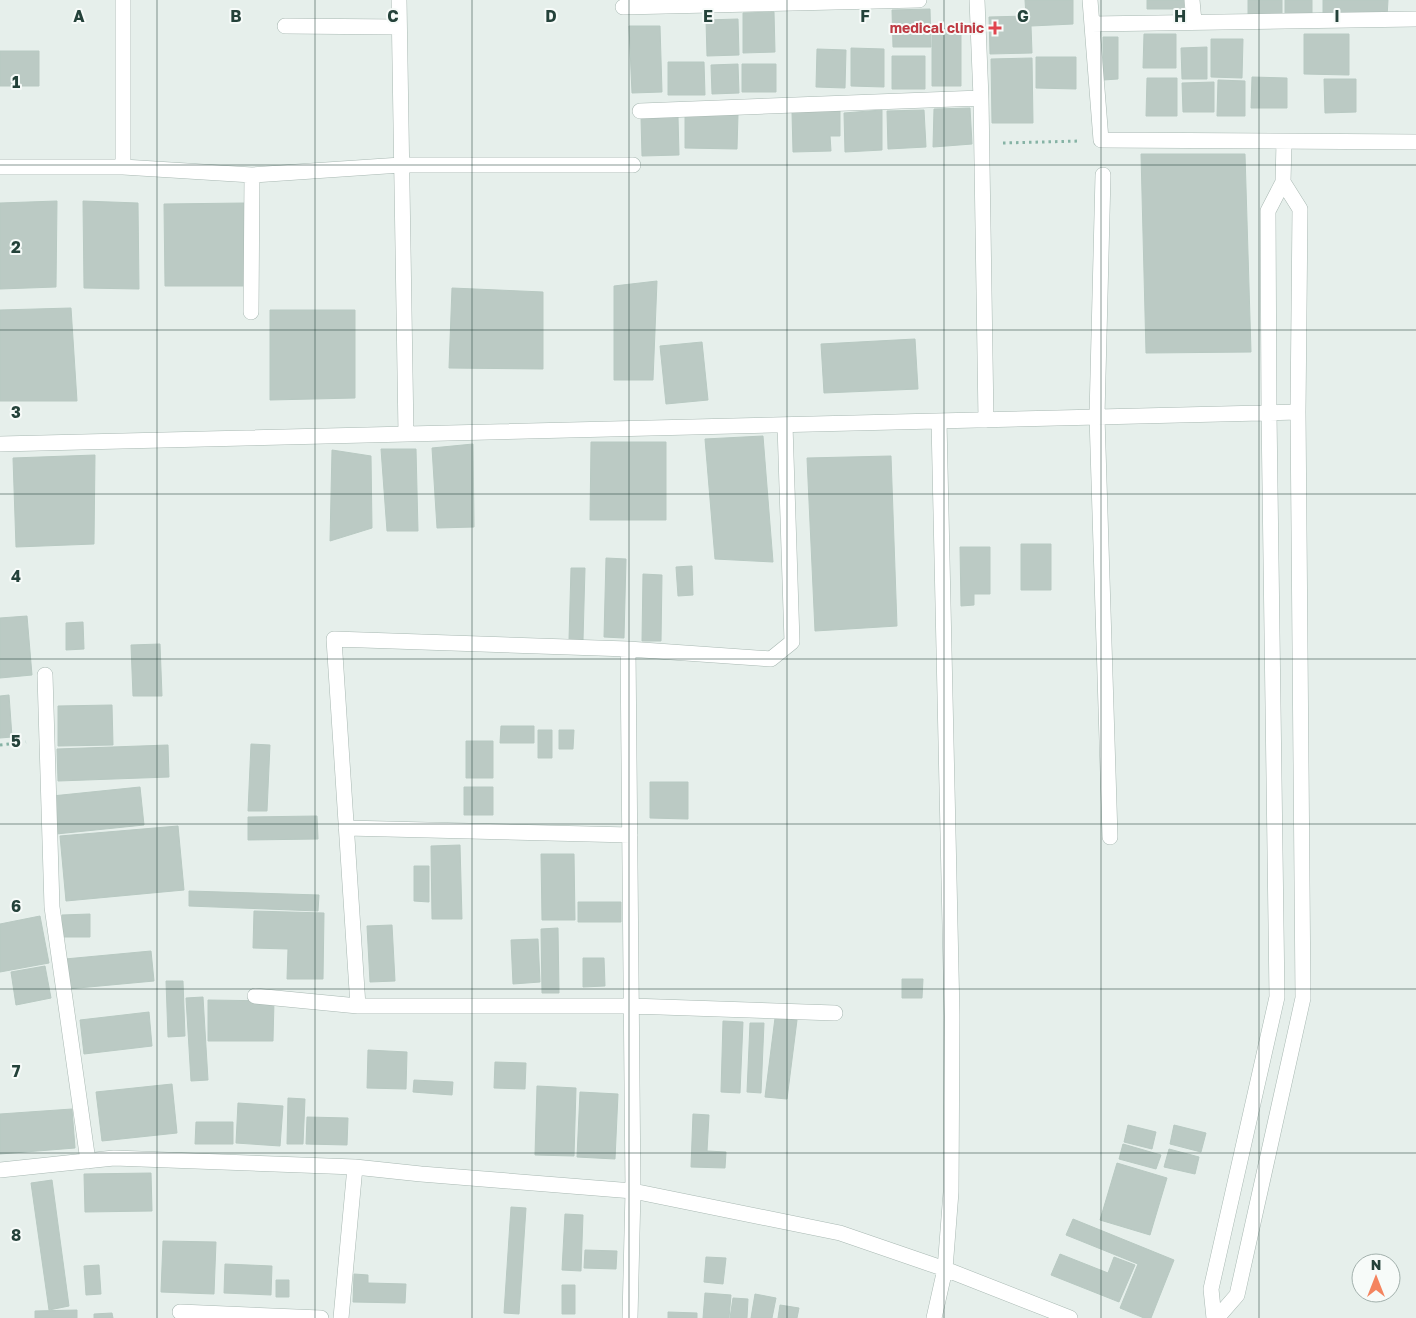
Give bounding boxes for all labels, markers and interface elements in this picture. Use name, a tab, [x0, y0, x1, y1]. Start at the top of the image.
text: A	[73, 6, 85, 26]
text: B	[230, 6, 242, 26]
text: C	[387, 6, 399, 26]
text: D	[545, 6, 557, 26]
text: E	[703, 6, 713, 26]
text: F	[860, 6, 870, 26]
text: G	[1017, 6, 1029, 26]
text: H	[1174, 6, 1186, 26]
text: I	[1334, 6, 1340, 26]
place label: medical clinic	[890, 19, 984, 36]
marker: medical clinic	[988, 21, 1002, 35]
text: 1	[12, 72, 20, 92]
text: 2	[11, 237, 21, 257]
text: 3	[11, 402, 21, 422]
text: 4	[11, 566, 21, 586]
text: 5	[11, 731, 21, 751]
text: 6	[11, 896, 21, 916]
text: 7	[12, 1061, 21, 1081]
text: 8	[11, 1225, 21, 1245]
north arrow	[1351, 1253, 1401, 1303]
text: N	[1371, 1256, 1381, 1273]

